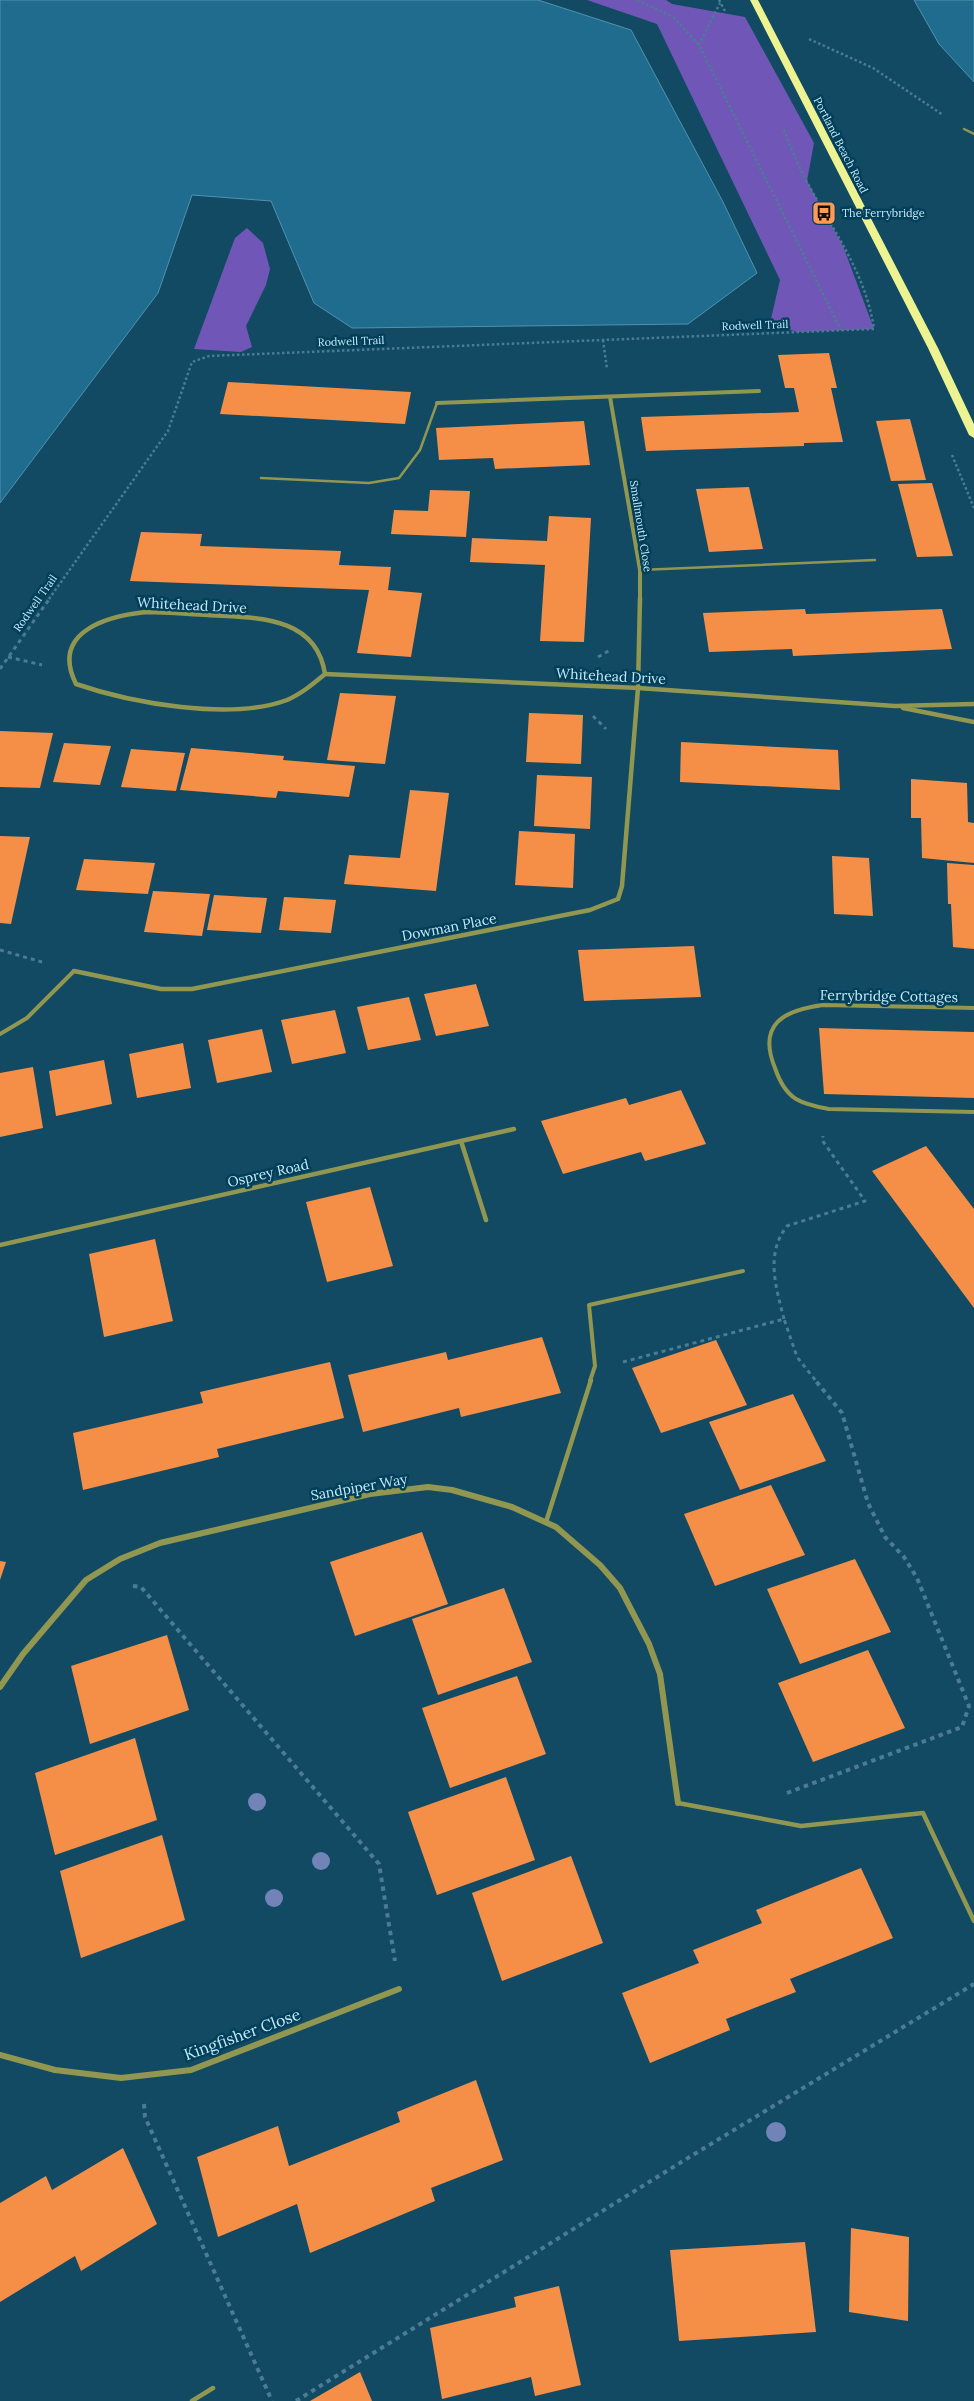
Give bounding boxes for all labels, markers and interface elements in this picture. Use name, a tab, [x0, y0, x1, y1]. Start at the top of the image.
street label: Portland Beach Road	[811, 95, 872, 196]
bus stop icon: The Ferrybridge	[811, 200, 837, 226]
place label: The Ferrybridge	[842, 206, 925, 220]
street label: Rodwell Trail	[721, 317, 789, 333]
street label: Rodwell Trail	[317, 333, 385, 349]
street label: Smallmouth Close	[627, 479, 655, 573]
street label: Rodwell Trail	[10, 572, 60, 634]
street label: Whitehead Drive	[137, 593, 248, 617]
street label: Whitehead Drive	[556, 664, 667, 688]
street label: Dowman Place	[400, 909, 498, 945]
street label: Ferrybridge Cottages	[820, 986, 958, 1006]
street label: Osprey Road	[226, 1155, 310, 1191]
street label: Sandpiper Way	[309, 1470, 409, 1504]
street label: Kingfisher Close	[181, 2004, 303, 2064]

